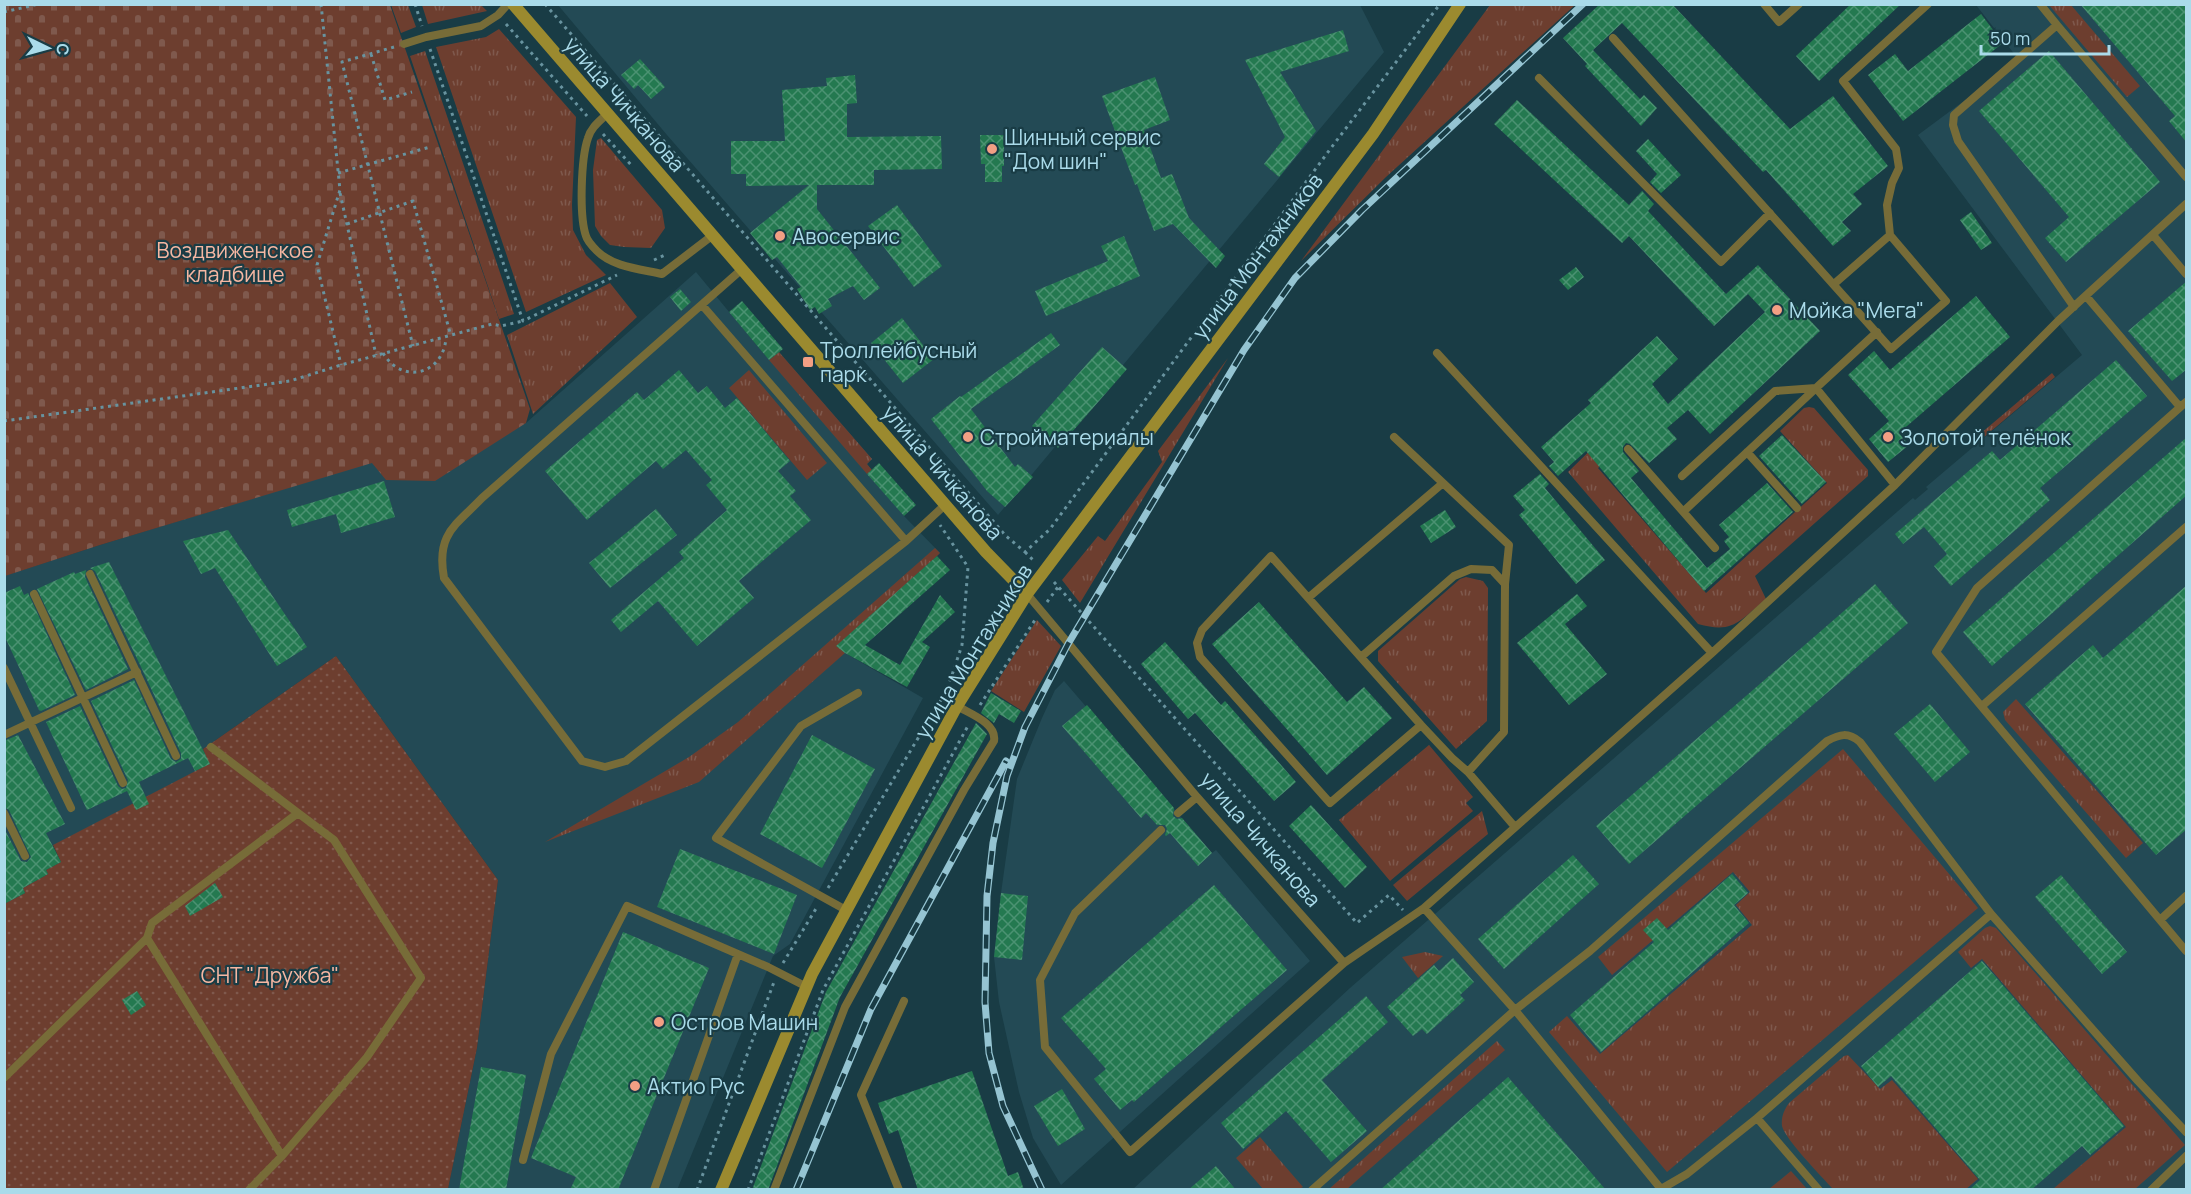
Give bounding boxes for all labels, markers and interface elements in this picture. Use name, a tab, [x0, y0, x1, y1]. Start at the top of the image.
north arrow	[18, 18, 78, 78]
scale bar	[1981, 18, 2108, 56]
text: 50 m	[1990, 26, 2030, 50]
street label: улица Чичканова	[559, 31, 691, 177]
text: С	[51, 42, 74, 56]
place label: Шинный сервис "Дом шин"	[1004, 123, 1161, 175]
marker: Шинный сервис "Дом шин"	[985, 142, 999, 156]
street label: улица Монтажников	[1185, 167, 1329, 345]
place label: Авосервис	[792, 222, 900, 250]
marker: Авосервис	[773, 229, 787, 243]
park label: Воздвиженское кладбище	[157, 236, 313, 288]
place label: Мойка "Мега"	[1789, 296, 1924, 324]
marker: Мойка "Мега"	[1770, 303, 1784, 317]
place label: Троллейбусный парк	[820, 336, 977, 388]
marker: Троллейбусный парк	[801, 355, 815, 369]
street label: улица Чичканова	[877, 399, 1009, 545]
place label: Стройматериалы	[980, 423, 1154, 451]
place label: Золотой телёнок	[1900, 423, 2071, 451]
marker: Стройматериалы	[961, 430, 975, 444]
marker: Золотой телёнок	[1881, 430, 1895, 444]
street label: улица Монтажников	[908, 558, 1038, 744]
street label: улица Чичканова	[1195, 766, 1327, 912]
park label: СНТ "Дружба"	[201, 961, 339, 989]
place label: Остров Машин	[671, 1008, 818, 1036]
marker: Остров Машин	[652, 1015, 666, 1029]
place label: Актио Рус	[647, 1072, 745, 1100]
marker: Актио Рус	[628, 1079, 642, 1093]

